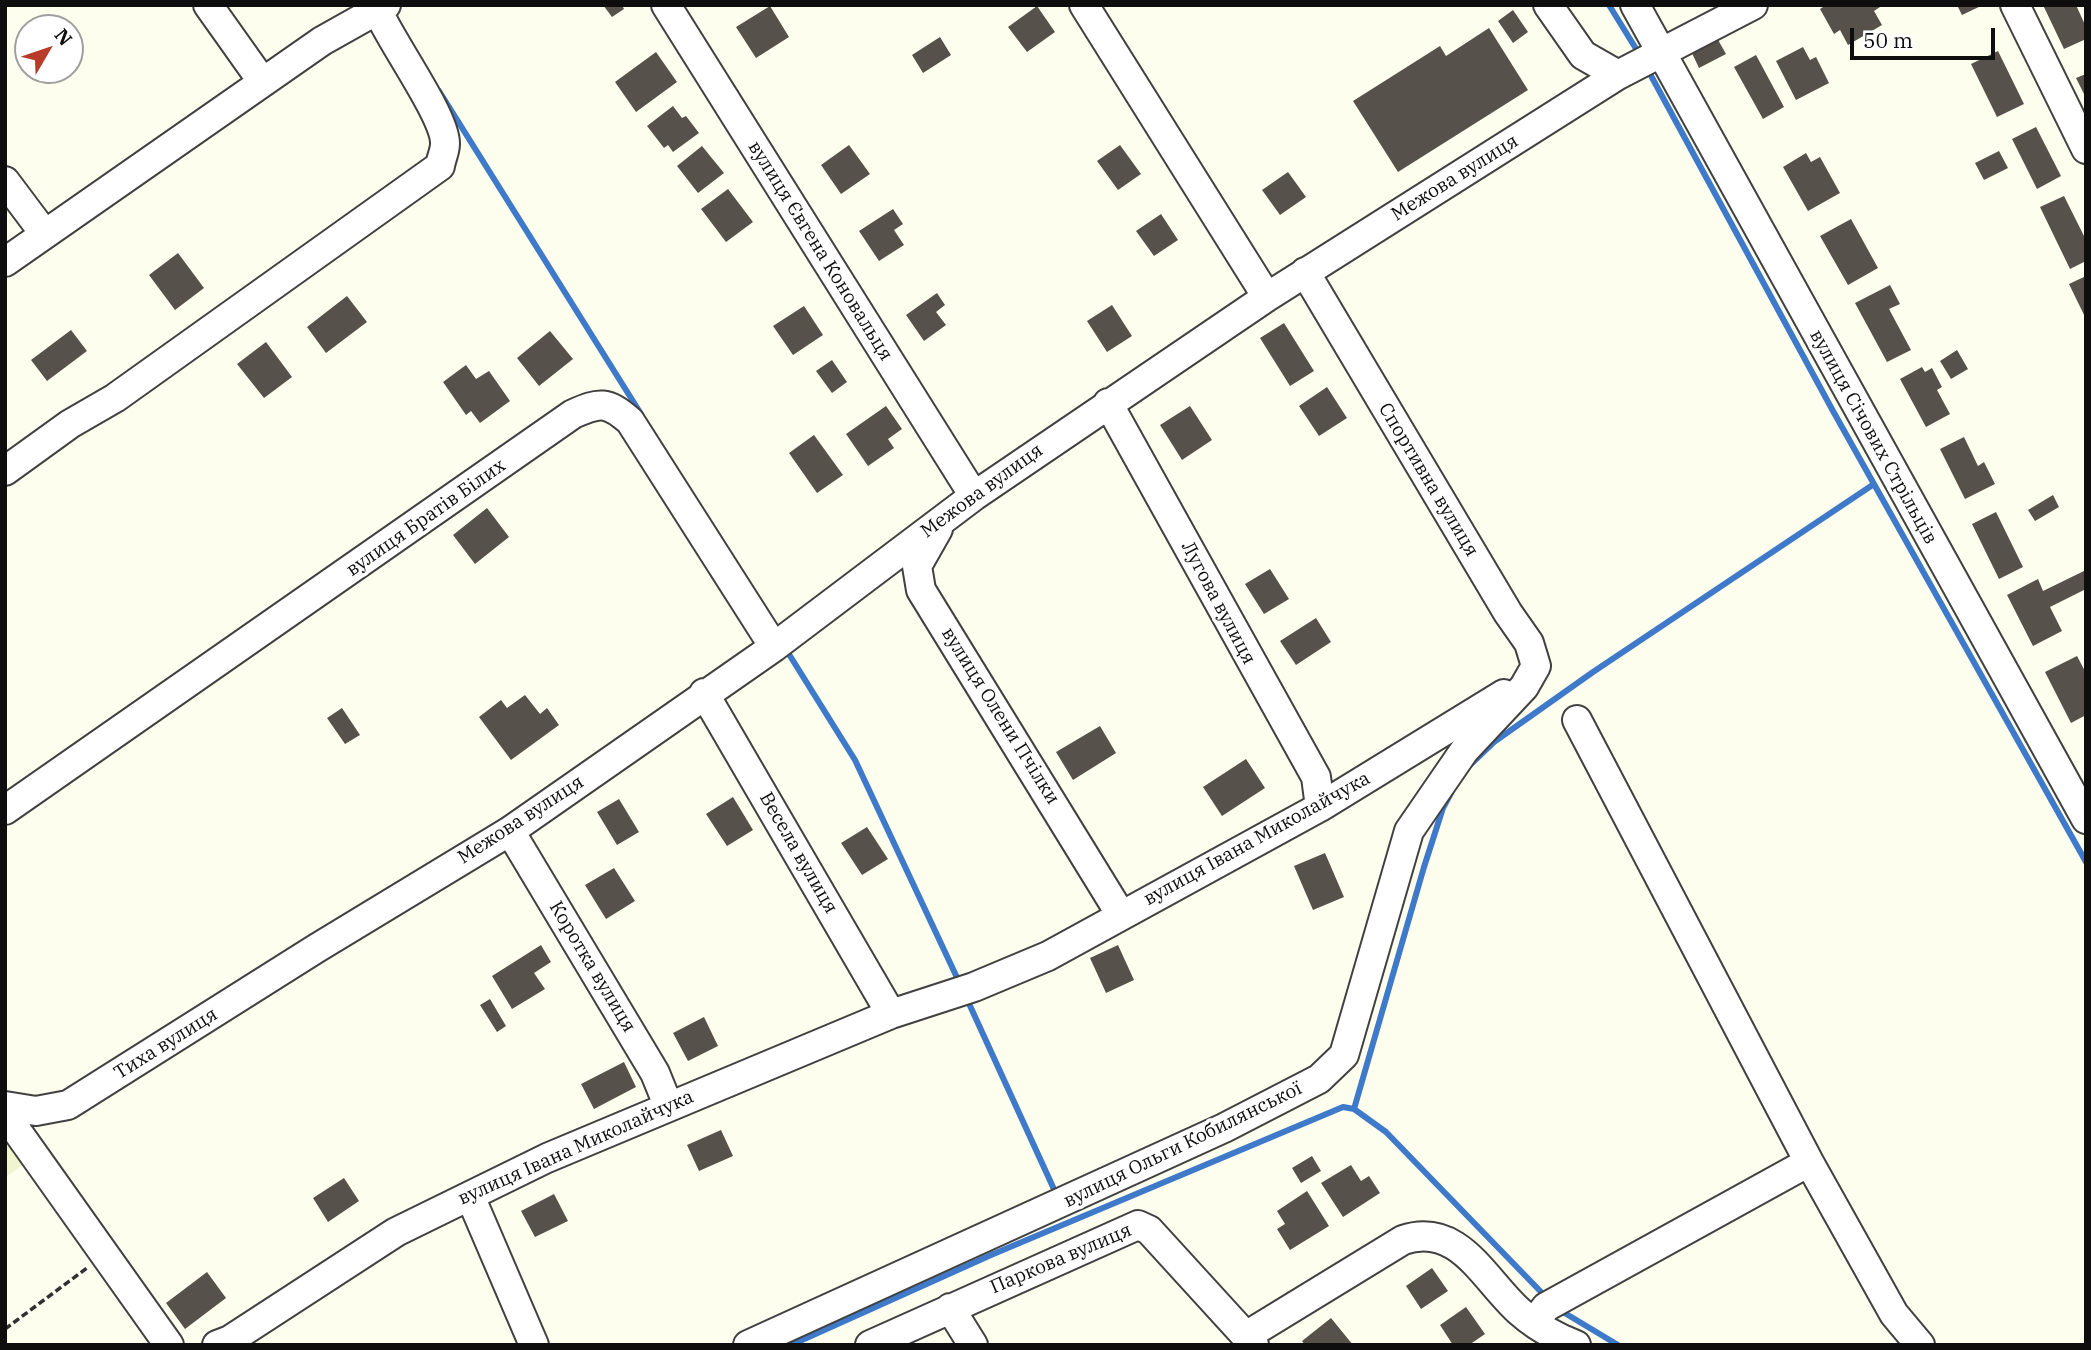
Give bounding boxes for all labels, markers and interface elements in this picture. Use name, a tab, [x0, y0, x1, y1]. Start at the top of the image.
north arrow	[14, 14, 84, 84]
scale bar	[1853, 14, 1998, 58]
text: N	[50, 24, 78, 50]
text: 50 m	[1863, 26, 1913, 54]
street label: Межова вулиця	[1387, 130, 1523, 226]
street label: вулиця Євгена Коновальця	[743, 137, 897, 365]
street label: вулиця Січових Стрільців	[1804, 326, 1942, 548]
street label: Спортивна вулиця	[1373, 399, 1483, 561]
street label: Межова вулиця	[917, 439, 1047, 543]
street label: вулиця Братів Білих	[342, 454, 510, 582]
street label: Лугова вулиця	[1176, 538, 1260, 668]
street label: вулиця Олени Пчілки	[936, 623, 1064, 809]
street label: вулиця Івана Миколайчука	[1140, 767, 1374, 911]
street label: Межова вулиця	[454, 771, 588, 869]
street label: Весела вулиця	[754, 788, 842, 918]
street label: Коротка вулиця	[544, 897, 640, 1037]
street label: Тиха вулиця	[110, 1003, 222, 1085]
street label: вулиця Ольги Кобилянської	[1060, 1077, 1306, 1213]
street label: вулиця Івана Миколайчука	[455, 1086, 697, 1210]
street label: Паркова вулиця	[987, 1219, 1135, 1299]

